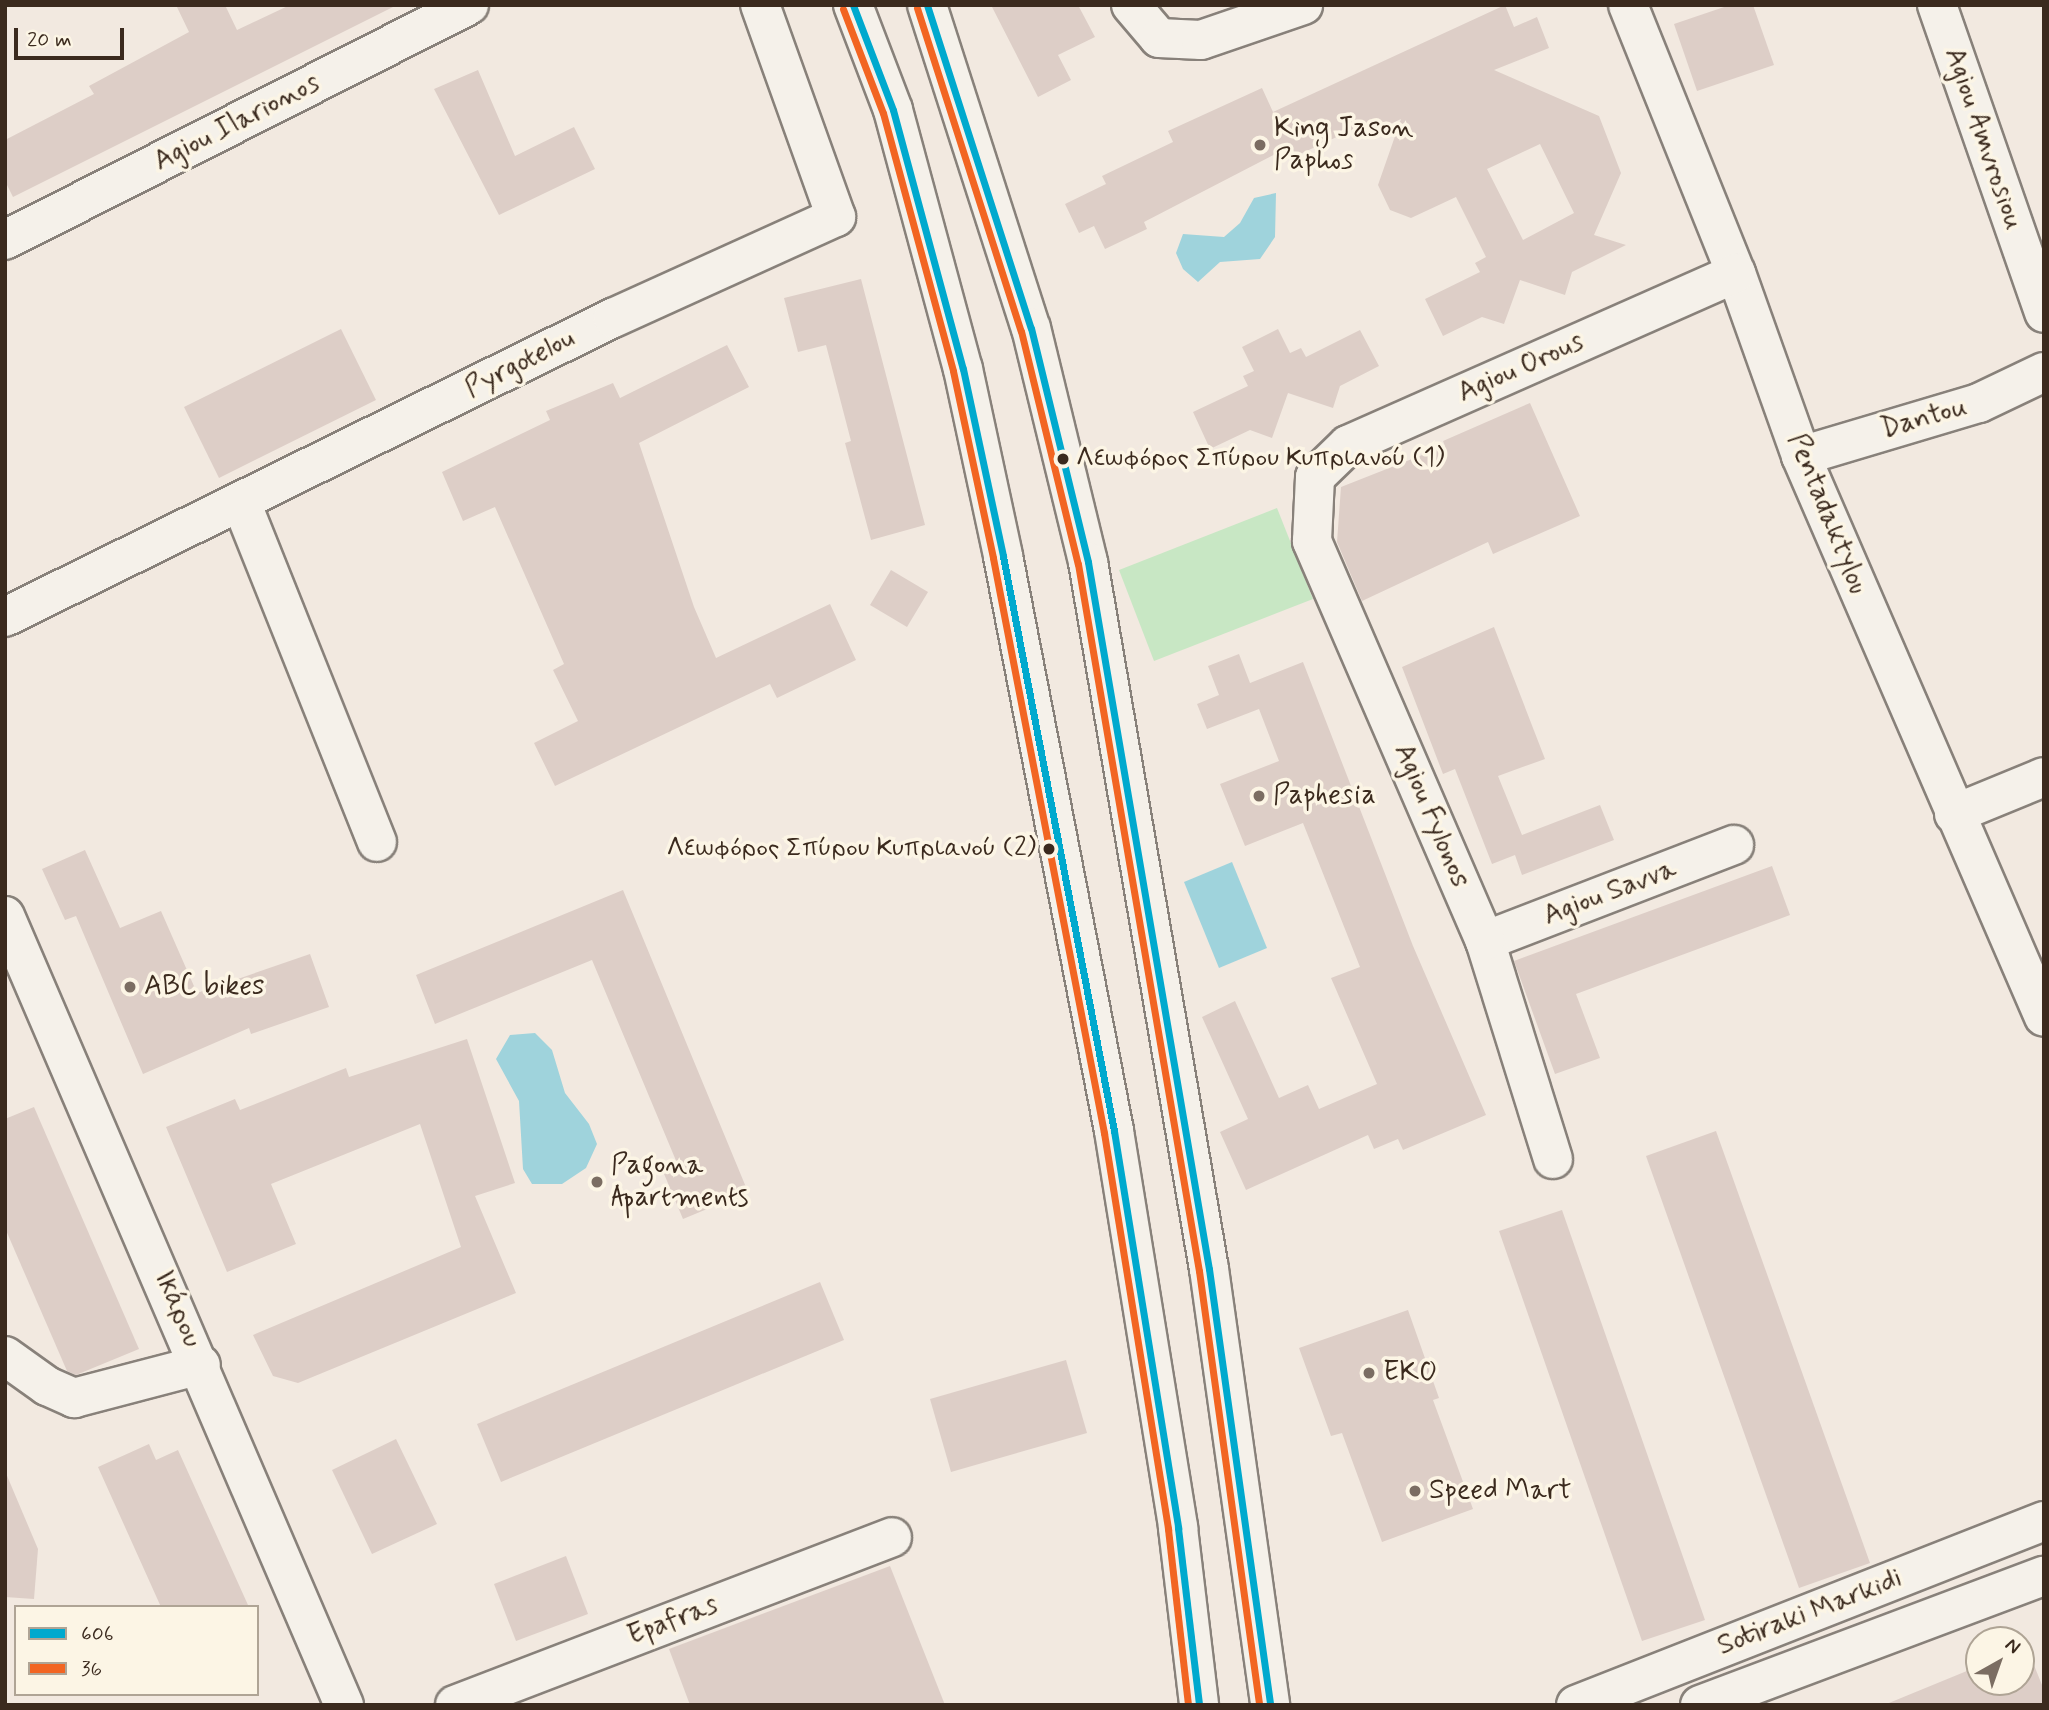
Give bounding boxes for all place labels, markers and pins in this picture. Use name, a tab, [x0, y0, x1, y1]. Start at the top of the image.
place label: King Jason Paphos	[1274, 112, 1414, 178]
marker: King Jason Paphos	[1252, 137, 1268, 153]
place label: Λεωφόρος Σπύρου Κυπριανού (1)	[1076, 443, 1444, 475]
marker: Λεωφόρος Σπύρου Κυπριανού (1)	[1056, 452, 1070, 466]
place label: Paphesia	[1273, 779, 1376, 813]
marker: Paphesia	[1251, 788, 1267, 804]
place label: Λεωφόρος Σπύρου Κυπριανού (2)	[666, 833, 1036, 865]
marker: Λεωφόρος Σπύρου Κυπριανού (2)	[1042, 842, 1056, 856]
place label: ABC bikes	[144, 970, 264, 1004]
marker: ABC bikes	[122, 979, 138, 995]
place label: Pagona Apartments	[611, 1149, 749, 1215]
marker: Pagona Apartments	[589, 1174, 605, 1190]
place label: EKO	[1383, 1356, 1437, 1390]
marker: EKO	[1361, 1365, 1377, 1381]
place label: Speed Mart	[1429, 1474, 1569, 1508]
marker: Speed Mart	[1407, 1483, 1423, 1499]

